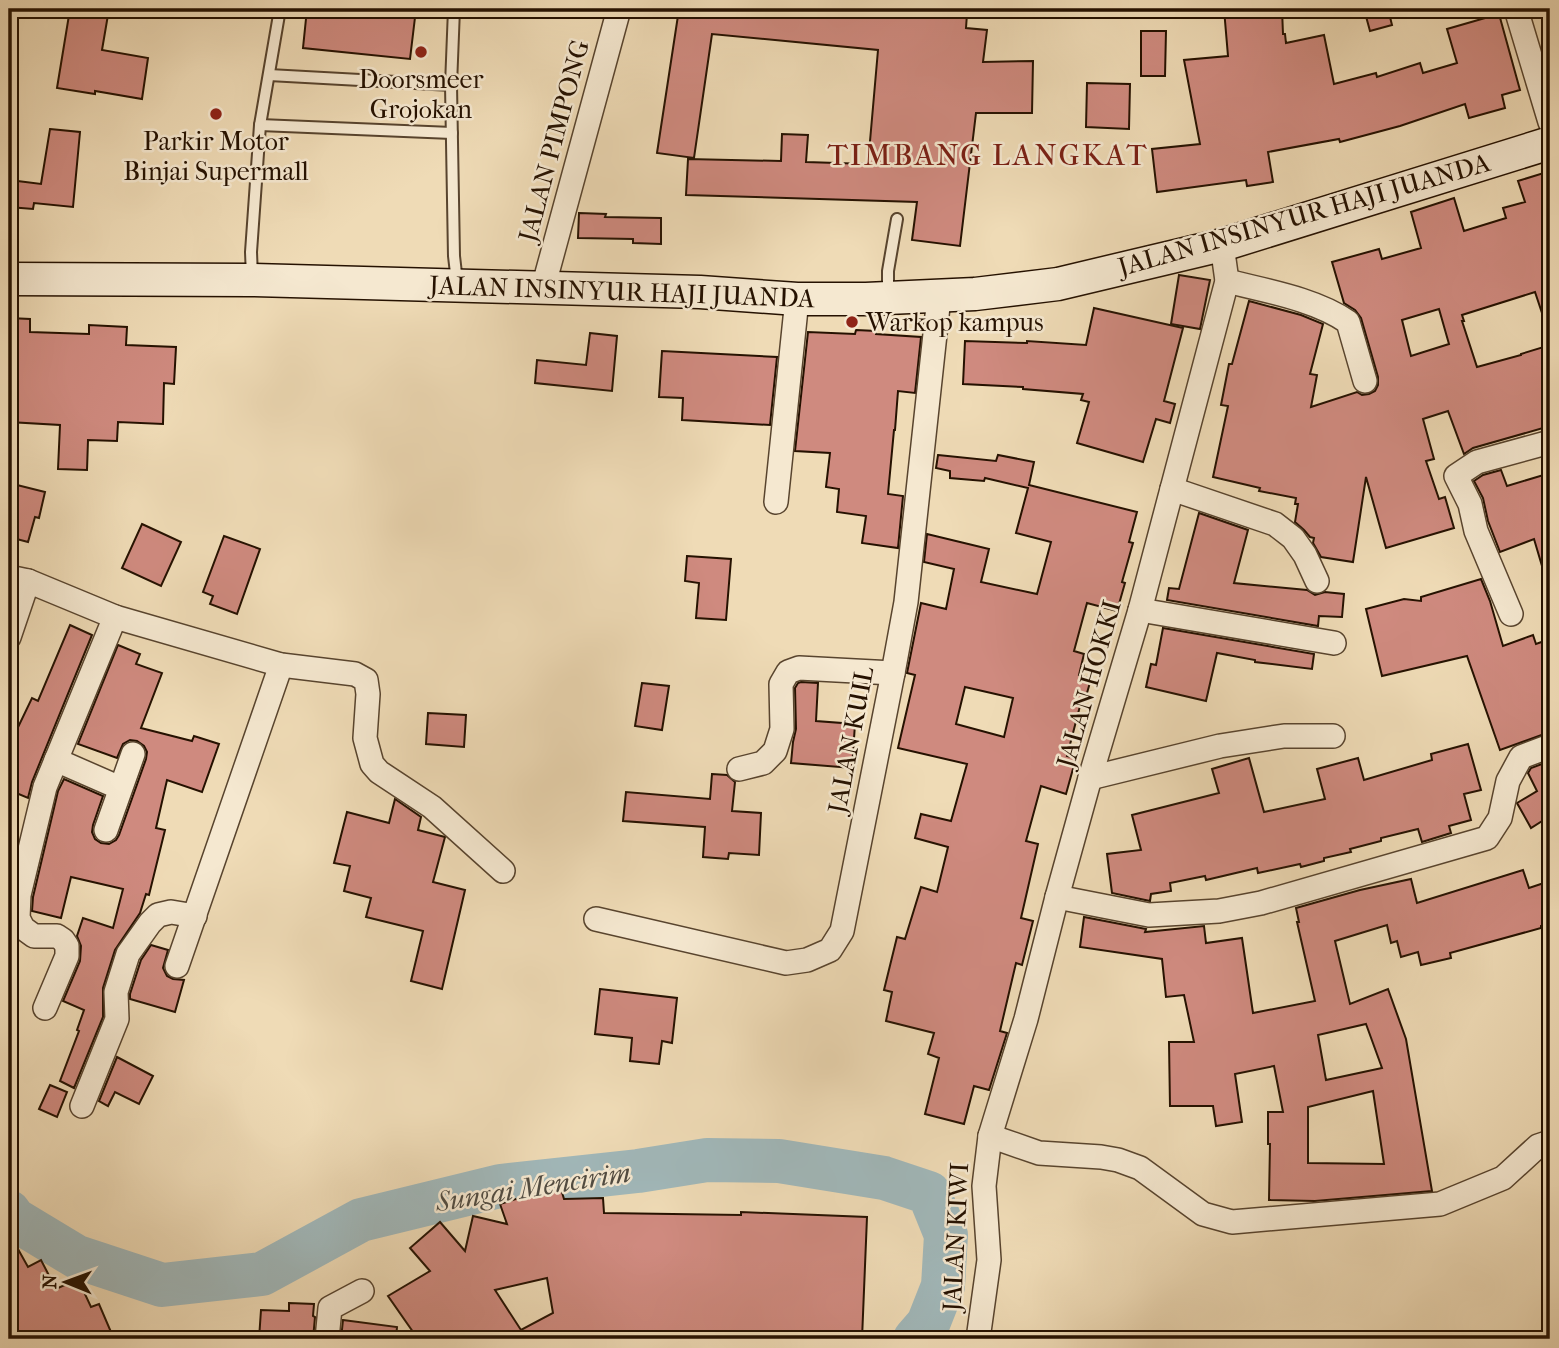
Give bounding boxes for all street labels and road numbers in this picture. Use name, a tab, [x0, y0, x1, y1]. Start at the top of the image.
street label: JALAN PIMPONG	[512, 37, 596, 247]
street label: JALAN INSINYUR HAJI JUANDA	[1112, 147, 1495, 284]
street label: JALAN INSINYUR HAJI JUANDA	[427, 270, 816, 314]
street label: JALAN HOKKI	[1050, 597, 1128, 773]
street label: JALAN KUIL	[821, 664, 880, 818]
street label: JALAN KIWI	[937, 1162, 975, 1314]

